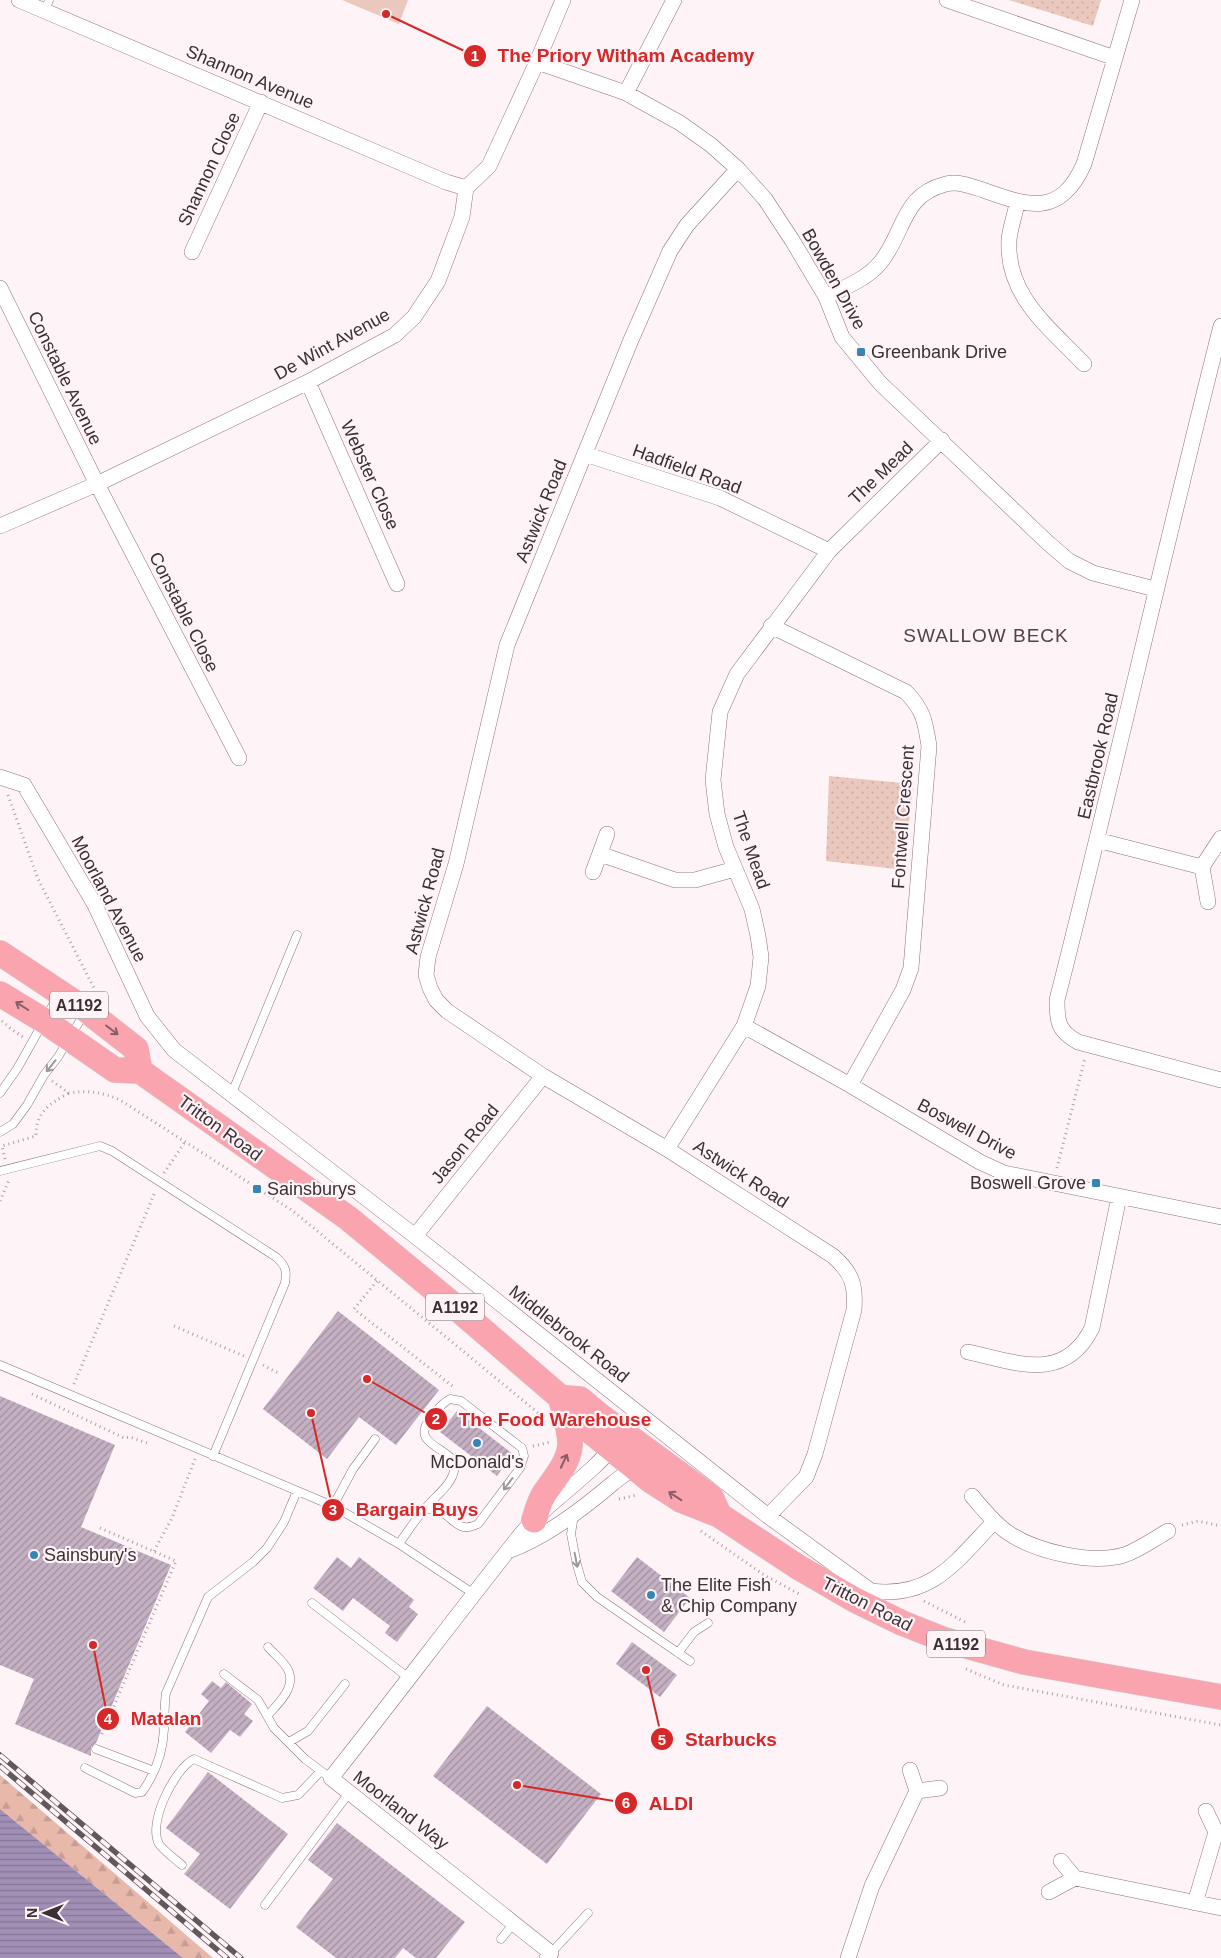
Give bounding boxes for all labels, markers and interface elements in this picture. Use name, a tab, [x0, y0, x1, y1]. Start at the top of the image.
callout: The Priory Witham Academy	[462, 39, 765, 73]
street label: Shannon Avenue	[183, 41, 317, 113]
text: The Priory Witham Academy	[498, 45, 755, 66]
text: 1	[471, 47, 479, 64]
street label: Shannon Close	[174, 109, 244, 229]
street label: Bowden Drive	[798, 225, 870, 333]
street label: De Wint Avenue	[271, 304, 393, 384]
street label: Constable Avenue	[24, 308, 106, 448]
place label: Greenbank Drive	[871, 342, 1007, 362]
marker: Greenbank Drive	[855, 346, 867, 358]
street label: Webster Close	[337, 417, 403, 533]
street label: The Mead	[845, 438, 917, 508]
street label: Hadfield Road	[630, 440, 744, 498]
street label: Astwick Road	[511, 457, 571, 565]
street label: Constable Close	[145, 549, 223, 675]
district label: SWALLOW BECK	[903, 625, 1069, 646]
street label: Eastbrook Road	[1074, 691, 1122, 821]
street label: Fontwell Crescent	[888, 744, 918, 890]
street label: The Mead	[728, 808, 774, 892]
street label: Moorland Avenue	[67, 833, 151, 965]
street label: Astwick Road	[401, 846, 449, 956]
road number: A1192	[50, 992, 108, 1018]
one-way arrow	[15, 1001, 29, 1011]
one-way arrow	[105, 1025, 118, 1036]
one-way arrow	[46, 1059, 57, 1072]
street label: Tritton Road	[174, 1091, 266, 1165]
street label: Boswell Drive	[914, 1095, 1020, 1163]
street label: Jason Road	[427, 1100, 503, 1188]
street label: Astwick Road	[690, 1136, 792, 1212]
place label: Boswell Grove	[970, 1173, 1086, 1193]
marker: Boswell Grove	[1090, 1177, 1102, 1189]
place label: Sainsburys	[267, 1179, 356, 1199]
marker: Sainsburys	[251, 1183, 263, 1195]
street label: Middlebrook Road	[505, 1281, 633, 1387]
road number: A1192	[426, 1294, 484, 1320]
callout: The Food Warehouse	[423, 1402, 661, 1436]
text: The Food Warehouse	[459, 1409, 651, 1430]
text: 2	[432, 1410, 440, 1427]
marker: McDonald's	[471, 1437, 483, 1449]
place label: McDonald's	[430, 1452, 524, 1472]
one-way arrow	[560, 1454, 570, 1469]
one-way arrow	[503, 1477, 513, 1491]
one-way arrow	[668, 1491, 682, 1501]
callout: Bargain Buys	[320, 1493, 488, 1527]
text: Bargain Buys	[356, 1499, 478, 1520]
text: 3	[329, 1501, 337, 1518]
place label: Sainsbury's	[44, 1545, 136, 1565]
marker: Sainsbury's	[28, 1549, 40, 1561]
one-way arrow	[572, 1552, 581, 1568]
street label: Tritton Road	[819, 1573, 915, 1635]
place label: The Elite Fish & Chip Company	[661, 1575, 797, 1616]
marker: The Elite Fish & Chip Company	[645, 1589, 657, 1601]
road number: A1192	[927, 1630, 985, 1658]
callout: Matalan	[96, 1702, 212, 1736]
text: Matalan	[131, 1708, 201, 1729]
text: 4	[104, 1710, 113, 1727]
callout: Starbucks	[650, 1722, 786, 1756]
text: Starbucks	[685, 1729, 777, 1750]
text: 5	[658, 1731, 666, 1748]
street label: Moorland Way	[349, 1767, 453, 1853]
callout: ALDI	[614, 1786, 703, 1820]
text: ALDI	[649, 1793, 693, 1814]
text: 6	[622, 1794, 630, 1811]
north arrow	[20, 1888, 70, 1938]
text: N	[24, 1908, 40, 1918]

